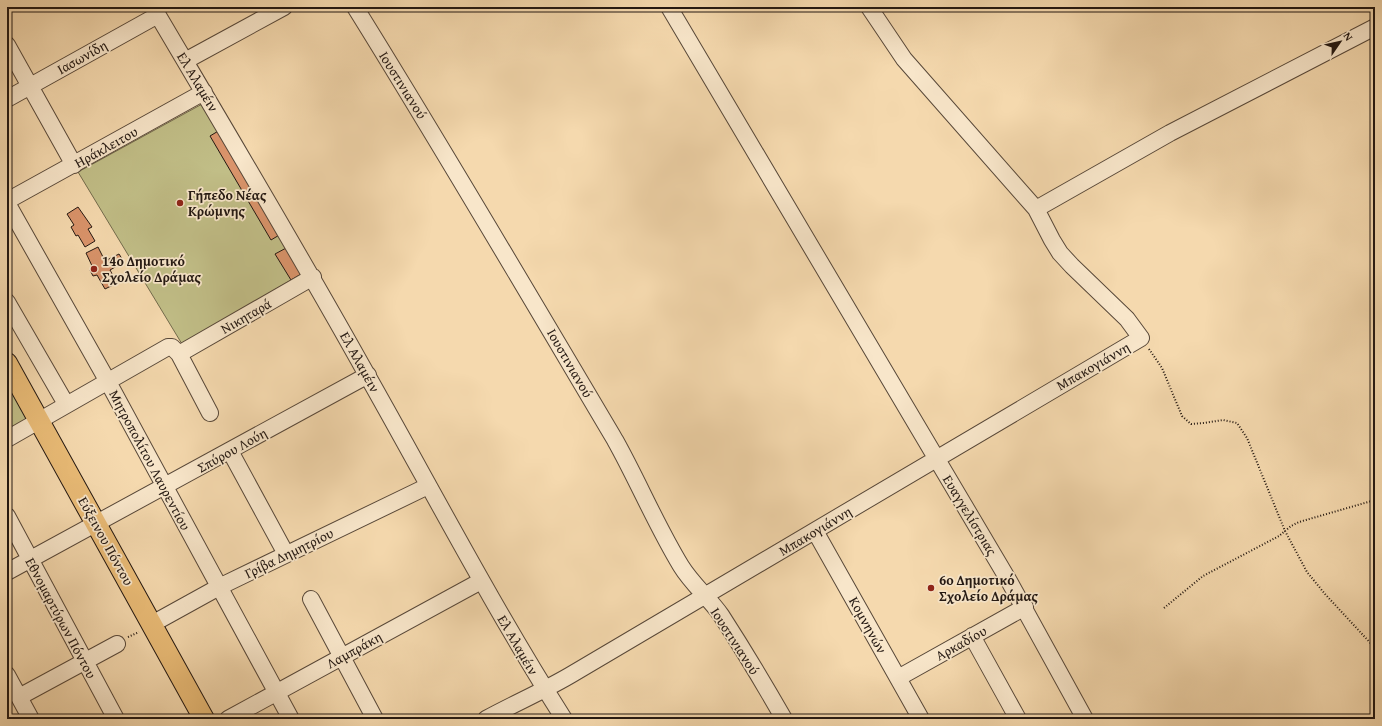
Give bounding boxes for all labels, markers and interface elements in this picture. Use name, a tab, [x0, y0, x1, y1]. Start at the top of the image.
north arrow	[1320, 22, 1360, 62]
text: N	[1340, 29, 1357, 44]
street label: Ιασωνίδη	[53, 35, 111, 79]
street label: Ιουστινιανού	[374, 47, 432, 123]
street label: Ελ Αλαμέιν	[172, 48, 224, 116]
street label: Ηράκλειτου	[71, 121, 141, 173]
place label: Γήπεδο Νέας Κρώμνης	[188, 185, 267, 221]
marker: Γήπεδο Νέας Κρώμνης	[175, 198, 185, 208]
place label: 14ο Δημοτικό Σχολείο Δράμας	[102, 251, 202, 287]
marker: 14ο Δημοτικό Σχολείο Δράμας	[89, 264, 99, 274]
street label: Νικηταρά	[217, 293, 276, 339]
street label: Ιουστινιανού	[542, 325, 598, 401]
street label: Ελ Αλαμέιν	[335, 328, 385, 396]
street label: Μπακογιάννη	[1053, 337, 1133, 395]
street label: Μητροπολίτου Λαυρεντίου	[104, 386, 196, 534]
street label: Σπύρου Λούη	[193, 423, 271, 477]
street label: Ευαγγελίστριας	[938, 471, 1002, 559]
street label: Εύξεινου Πόντου	[73, 493, 139, 589]
street label: Μπακογιάννη	[775, 501, 855, 561]
street label: Γρίβα Δημητρίου	[241, 523, 337, 583]
street label: Εθνομαρτύρων Πόντου	[21, 554, 101, 682]
place label: 6o Δημοτικό Σχολείο Δράμας	[939, 570, 1039, 606]
marker: 6o Δημοτικό Σχολείο Δράμας	[926, 583, 936, 593]
street label: Κομνηνών	[844, 593, 892, 657]
street label: Ιουστινιανού	[706, 603, 764, 679]
street label: Ελ Αλαμέιν	[493, 611, 543, 679]
street label: Αρκαδίου	[932, 621, 990, 665]
street label: Λαμπράκη	[323, 627, 385, 673]

